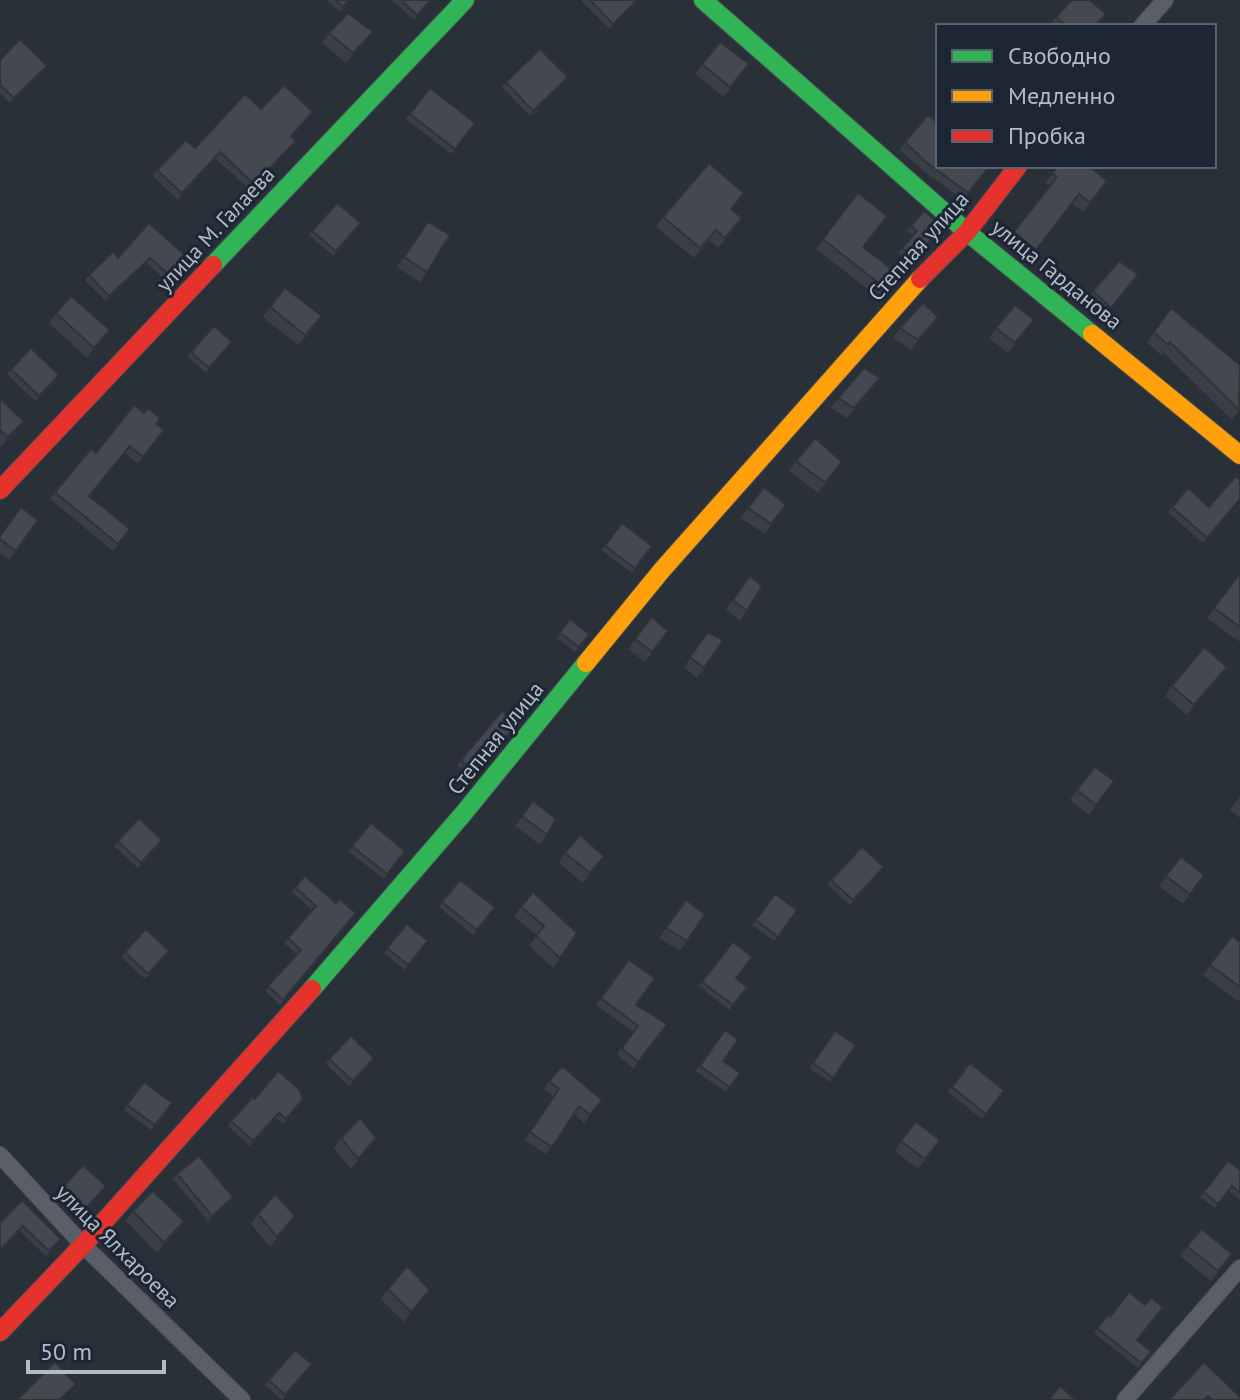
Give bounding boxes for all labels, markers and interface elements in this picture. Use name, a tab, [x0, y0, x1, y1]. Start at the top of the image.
legend	[936, 24, 1216, 168]
text: Свободно	[1008, 40, 1111, 71]
text: Медленно	[1008, 80, 1115, 111]
text: Пробка	[1008, 120, 1086, 151]
street label: улица М. Галаева	[150, 160, 280, 298]
street label: Степная улица	[862, 185, 974, 307]
street label: улица Гарданова	[986, 213, 1128, 335]
street label: Степная улица	[441, 676, 549, 800]
street label: улица Ялхароева	[50, 1178, 186, 1314]
scale bar	[28, 1324, 164, 1374]
text: 50 m	[40, 1336, 92, 1367]

